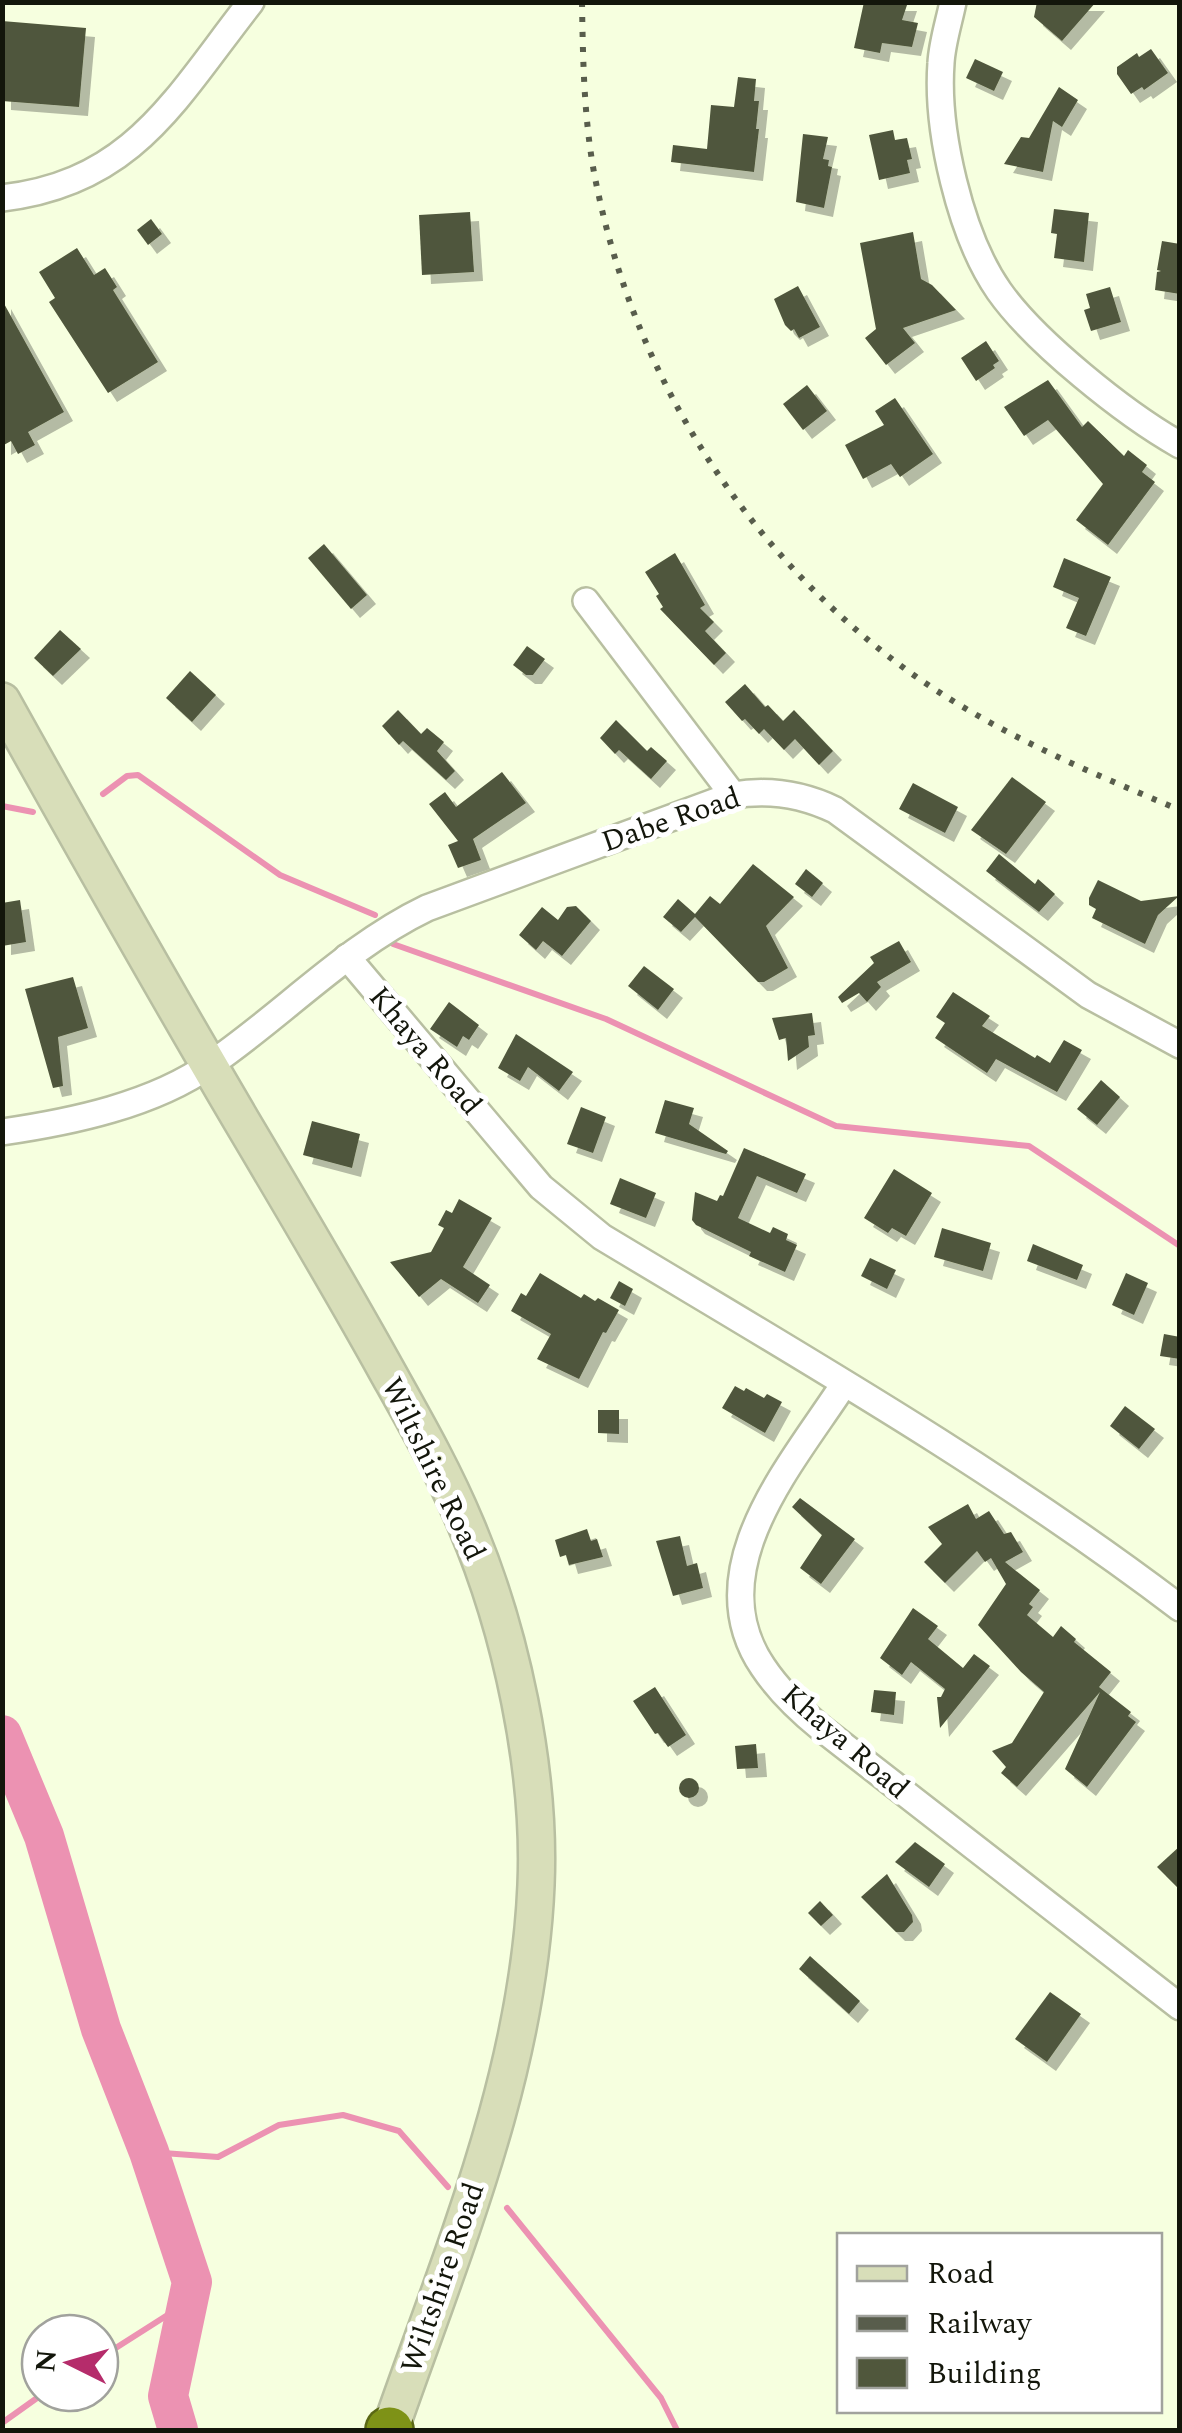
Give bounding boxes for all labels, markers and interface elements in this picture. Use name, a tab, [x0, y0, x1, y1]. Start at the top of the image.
street label: Dabe Road	[595, 775, 747, 865]
street label: Khaya Road	[357, 976, 493, 1126]
street label: Wiltshire Road	[369, 1369, 497, 1569]
street label: Khaya Road	[771, 1673, 919, 1811]
street label: Wiltshire Road	[389, 2176, 497, 2380]
legend	[837, 2233, 1162, 2413]
text: Road	[927, 2251, 995, 2297]
text: Railway	[927, 2301, 1033, 2347]
north arrow	[20, 2313, 120, 2413]
text: N	[24, 2348, 69, 2374]
text: Building	[927, 2351, 1042, 2397]

